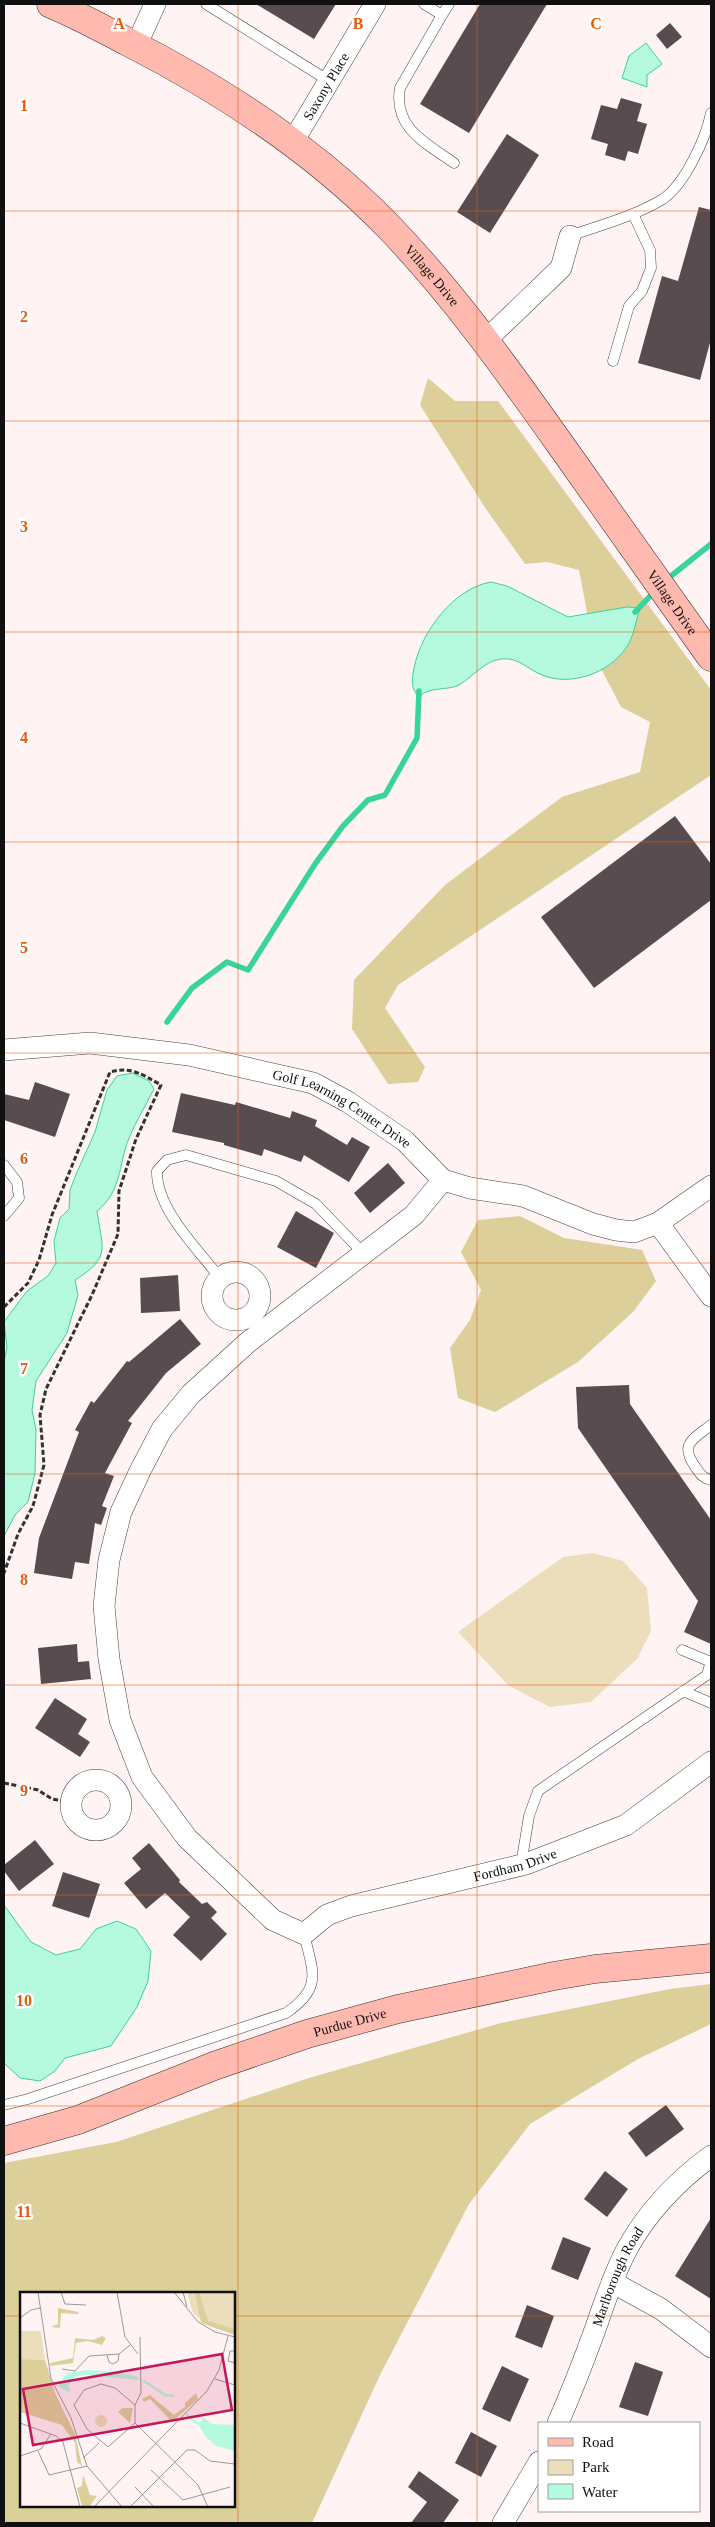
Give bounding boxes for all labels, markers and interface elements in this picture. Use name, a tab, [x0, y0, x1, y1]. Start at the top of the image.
text: A	[113, 15, 125, 32]
text: B	[353, 15, 364, 32]
text: C	[590, 15, 602, 32]
street label: Saxony Place	[300, 50, 352, 123]
text: 1	[20, 97, 28, 114]
street label: Village Drive	[402, 242, 462, 309]
text: 2	[20, 308, 28, 325]
text: 3	[20, 518, 28, 535]
street label: Village Drive	[645, 567, 700, 638]
text: 4	[20, 729, 28, 746]
text: 5	[20, 939, 28, 956]
street label: Golf Learning Center Drive	[271, 1067, 415, 1151]
text: 6	[20, 1150, 28, 1167]
text: 7	[20, 1360, 28, 1377]
text: 8	[20, 1571, 28, 1588]
text: 9	[20, 1782, 28, 1799]
street label: Fordham Drive	[472, 1845, 559, 1884]
text: 10	[16, 1992, 32, 2009]
street label: Purdue Drive	[312, 2005, 388, 2039]
text: 11	[16, 2203, 32, 2220]
street label: Marlborough Road	[589, 2224, 646, 2328]
inset map	[20, 2292, 235, 2507]
legend	[538, 2422, 700, 2512]
text: Road	[582, 2434, 614, 2450]
text: Park	[582, 2459, 610, 2475]
text: Water	[582, 2484, 617, 2500]

